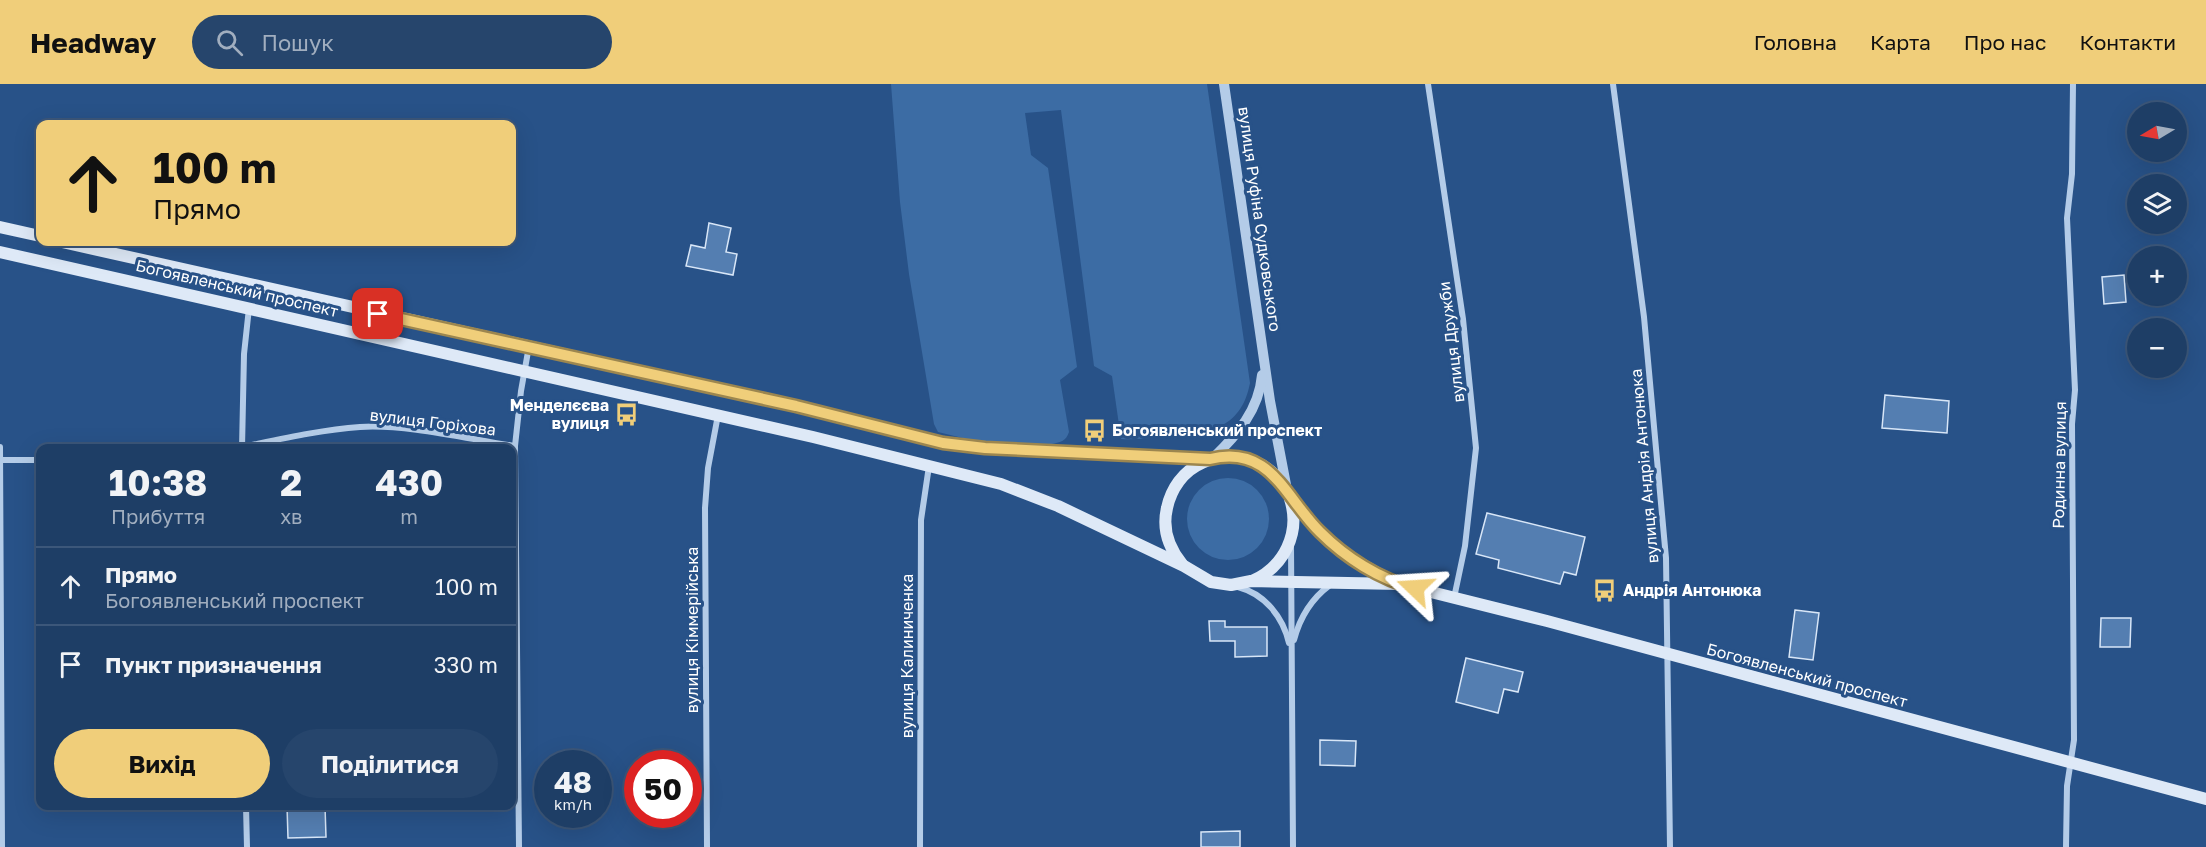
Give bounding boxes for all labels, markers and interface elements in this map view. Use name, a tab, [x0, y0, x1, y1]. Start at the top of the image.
search box	[192, 15, 612, 69]
text: Headway	[30, 26, 156, 59]
icon: search	[213, 26, 246, 59]
text: Пошук	[261, 29, 334, 56]
text: Головна	[1754, 29, 1837, 55]
text: Карта	[1870, 29, 1931, 55]
text: Про нас	[1964, 29, 2046, 55]
text: Контакти	[2079, 29, 2176, 55]
north arrow	[2127, 102, 2187, 162]
map controls	[2127, 102, 2187, 378]
street label: вулиця Руфіна Судковського	[1234, 105, 1286, 333]
text: 100 m	[153, 142, 276, 192]
icon: ahead	[54, 144, 132, 222]
button: layers	[2127, 174, 2187, 234]
text: Прямо	[153, 193, 241, 225]
button: +	[2127, 246, 2187, 306]
street label: Богоявленський проспект	[134, 255, 340, 321]
street label: вулиця Дружби	[1434, 280, 1468, 404]
pin	[352, 288, 403, 339]
icon: arrive	[361, 297, 394, 330]
button: −	[2127, 318, 2187, 378]
street label: вулиця Андрія Антонюка	[1626, 368, 1662, 564]
place label: Менделєєва вулиця	[510, 395, 609, 433]
bus stop icon: Менделєєва вулиця	[614, 401, 640, 427]
street label: Родинна вулиця	[2048, 401, 2070, 529]
street label: вулиця Горіхова	[369, 404, 497, 440]
bus stop icon: Богоявленський проспект	[1081, 417, 1107, 443]
place label: Богоявленський проспект	[1112, 420, 1322, 440]
text: 10:38	[109, 461, 207, 504]
text: 2	[280, 461, 302, 504]
text: 430	[375, 461, 443, 504]
text: Прибуття	[111, 504, 205, 528]
text: хв	[280, 504, 302, 528]
text: m	[400, 504, 418, 528]
street label: вулиця Кіммерійська	[682, 547, 702, 713]
position arrow	[1383, 556, 1447, 620]
text: Прямо	[105, 561, 177, 588]
icon: ahead	[54, 570, 87, 603]
text: 100 m	[435, 573, 498, 600]
street label: вулиця Калиниченка	[897, 574, 917, 738]
bus stop icon: Андрія Антонюка	[1592, 577, 1618, 603]
place label: Андрія Антонюка	[1623, 580, 1761, 600]
text: Богоявленський проспект	[105, 588, 364, 612]
street label: Богоявленський проспект	[1704, 639, 1910, 712]
icon: arrive	[54, 648, 87, 681]
text: Пункт призначення	[105, 651, 322, 678]
text: 330 m	[434, 651, 498, 678]
button: Вихід	[54, 729, 270, 798]
button: Поділитися	[282, 729, 498, 798]
speed limit sign: 50	[624, 750, 702, 828]
text: 48	[554, 764, 592, 800]
text: km/h	[554, 795, 592, 813]

